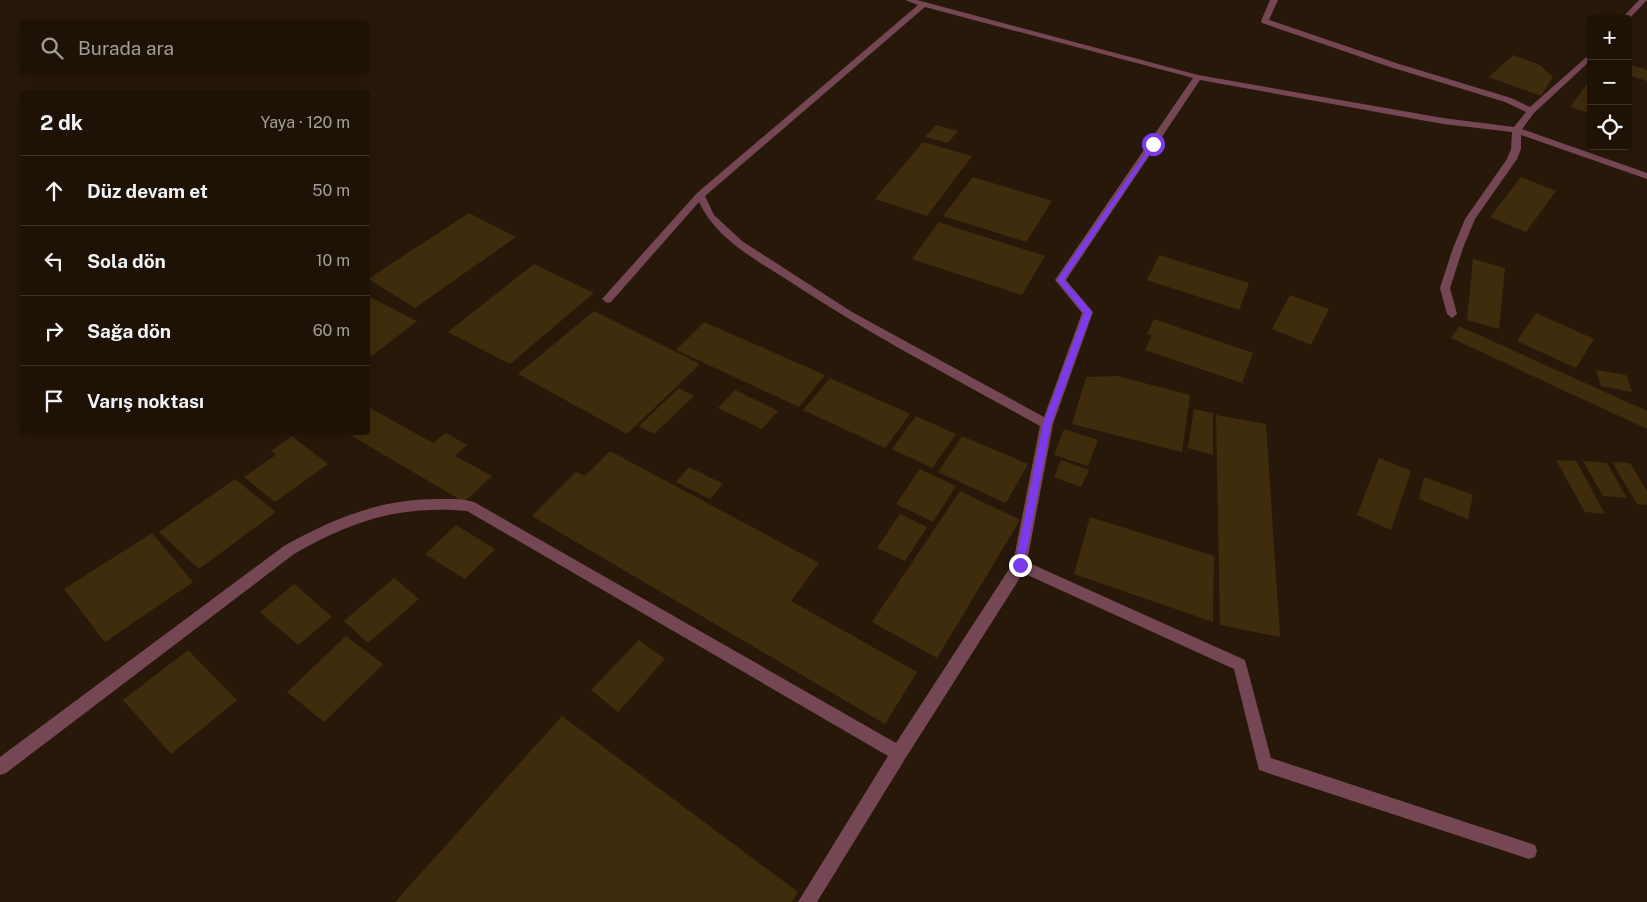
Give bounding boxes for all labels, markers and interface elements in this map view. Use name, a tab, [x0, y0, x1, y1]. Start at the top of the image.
map controls	[1587, 15, 1632, 150]
button: +	[1587, 15, 1632, 60]
search box	[20, 20, 370, 75]
icon: search	[38, 34, 66, 62]
text: Burada ara	[78, 37, 174, 59]
button: −	[1587, 60, 1632, 105]
button: locate	[1587, 105, 1632, 150]
text: 2 dk	[40, 110, 83, 135]
text: Yaya · 120 m	[261, 113, 350, 132]
route start	[1142, 133, 1165, 156]
icon: ahead	[40, 177, 68, 205]
text: Düz devam et	[87, 180, 208, 202]
text: 50 m	[312, 181, 350, 200]
icon: left	[40, 247, 68, 275]
text: Sola dön	[87, 250, 166, 272]
text: 10 m	[316, 251, 350, 270]
icon: right	[40, 317, 68, 345]
text: Sağa dön	[87, 320, 171, 342]
text: 60 m	[313, 321, 350, 340]
icon: arrive	[40, 387, 68, 415]
text: Varış noktası	[87, 390, 204, 412]
route end	[1009, 554, 1032, 577]

